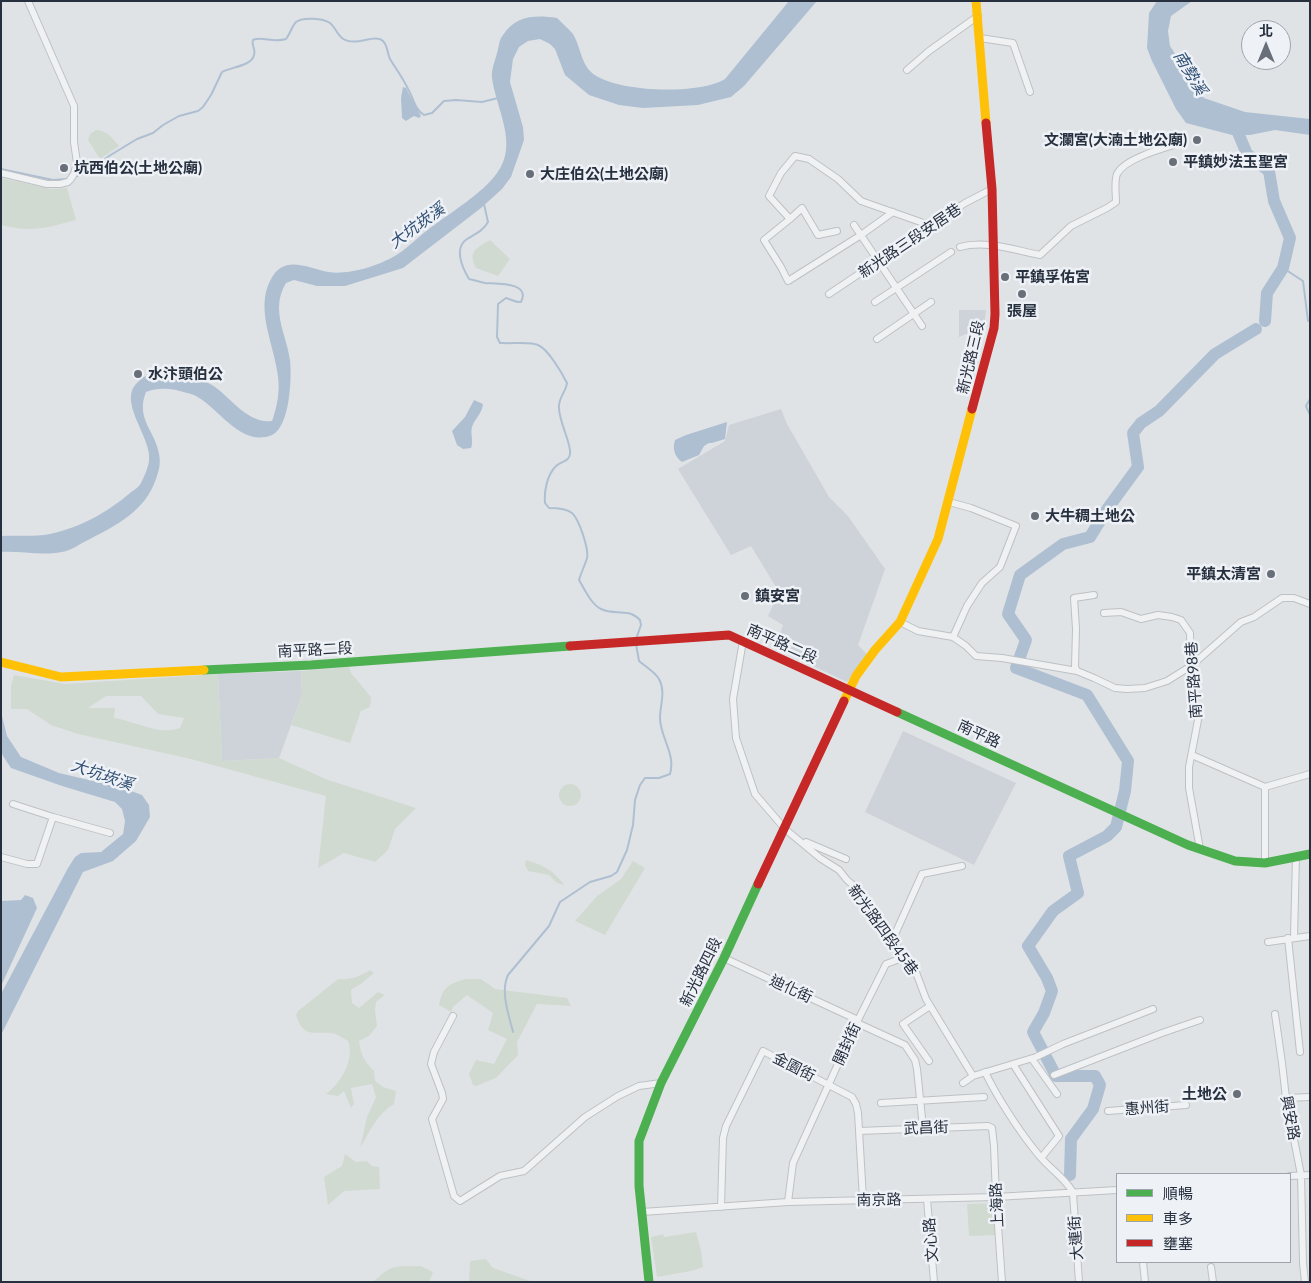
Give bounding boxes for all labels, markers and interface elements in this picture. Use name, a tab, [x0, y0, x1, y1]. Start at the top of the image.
north arrow	[1241, 20, 1291, 70]
text: 北	[1259, 22, 1273, 39]
water label: 南勢溪	[1169, 47, 1211, 99]
place label: 文瀾宮(大湳土地公廟)	[1044, 131, 1187, 149]
marker: 文瀾宮(大湳土地公廟)	[1191, 134, 1203, 146]
place label: 平鎮妙法玉聖宮	[1183, 153, 1288, 171]
marker: 平鎮妙法玉聖宮	[1167, 156, 1179, 168]
place label: 坑西伯公(土地公廟)	[74, 159, 202, 177]
marker: 坑西伯公(土地公廟)	[58, 162, 70, 174]
place label: 大庄伯公(土地公廟)	[540, 165, 668, 183]
marker: 大庄伯公(土地公廟)	[524, 168, 536, 180]
water label: 大坑崁溪	[385, 199, 449, 253]
street label: 新光路三段安居巷	[855, 200, 965, 282]
place label: 平鎮孚佑宮	[1015, 268, 1090, 286]
marker: 平鎮孚佑宮	[999, 271, 1011, 283]
marker: 張屋	[1016, 288, 1028, 300]
place label: 張屋	[1007, 302, 1037, 320]
street label: 新光路三段	[954, 318, 988, 396]
place label: 水汴頭伯公	[148, 365, 223, 383]
marker: 水汴頭伯公	[132, 368, 144, 380]
place label: 大牛稠土地公	[1045, 507, 1135, 525]
marker: 大牛稠土地公	[1029, 510, 1041, 522]
place label: 平鎮太清宮	[1186, 565, 1261, 583]
marker: 平鎮太清宮	[1265, 568, 1277, 580]
place label: 鎮安宮	[755, 587, 800, 605]
marker: 鎮安宮	[739, 590, 751, 602]
street label: 南平路二段	[744, 621, 820, 667]
street label: 南平路二段	[277, 639, 353, 661]
street label: 南平路98巷	[1182, 641, 1206, 719]
street label: 南平路	[955, 716, 1003, 752]
water label: 大坑崁溪	[69, 756, 135, 794]
street label: 新光路四段45巷	[844, 881, 922, 979]
street label: 新光路四段	[676, 934, 726, 1010]
street label: 迪化街	[767, 971, 815, 1007]
street label: 開封街	[829, 1020, 865, 1068]
street label: 金園街	[770, 1049, 818, 1085]
place label: 土地公	[1182, 1085, 1227, 1103]
marker: 土地公	[1231, 1088, 1243, 1100]
street label: 興安路	[1277, 1094, 1303, 1142]
street label: 惠州街	[1124, 1097, 1170, 1119]
street label: 武昌街	[903, 1118, 949, 1138]
legend	[1116, 1173, 1291, 1263]
street label: 上海路	[987, 1182, 1007, 1228]
text: 順暢	[1163, 1184, 1193, 1202]
street label: 南京路	[856, 1191, 902, 1209]
text: 車多	[1163, 1209, 1193, 1227]
street label: 大連街	[1065, 1215, 1087, 1261]
street label: 文心路	[920, 1217, 942, 1263]
text: 壅塞	[1163, 1234, 1193, 1252]

